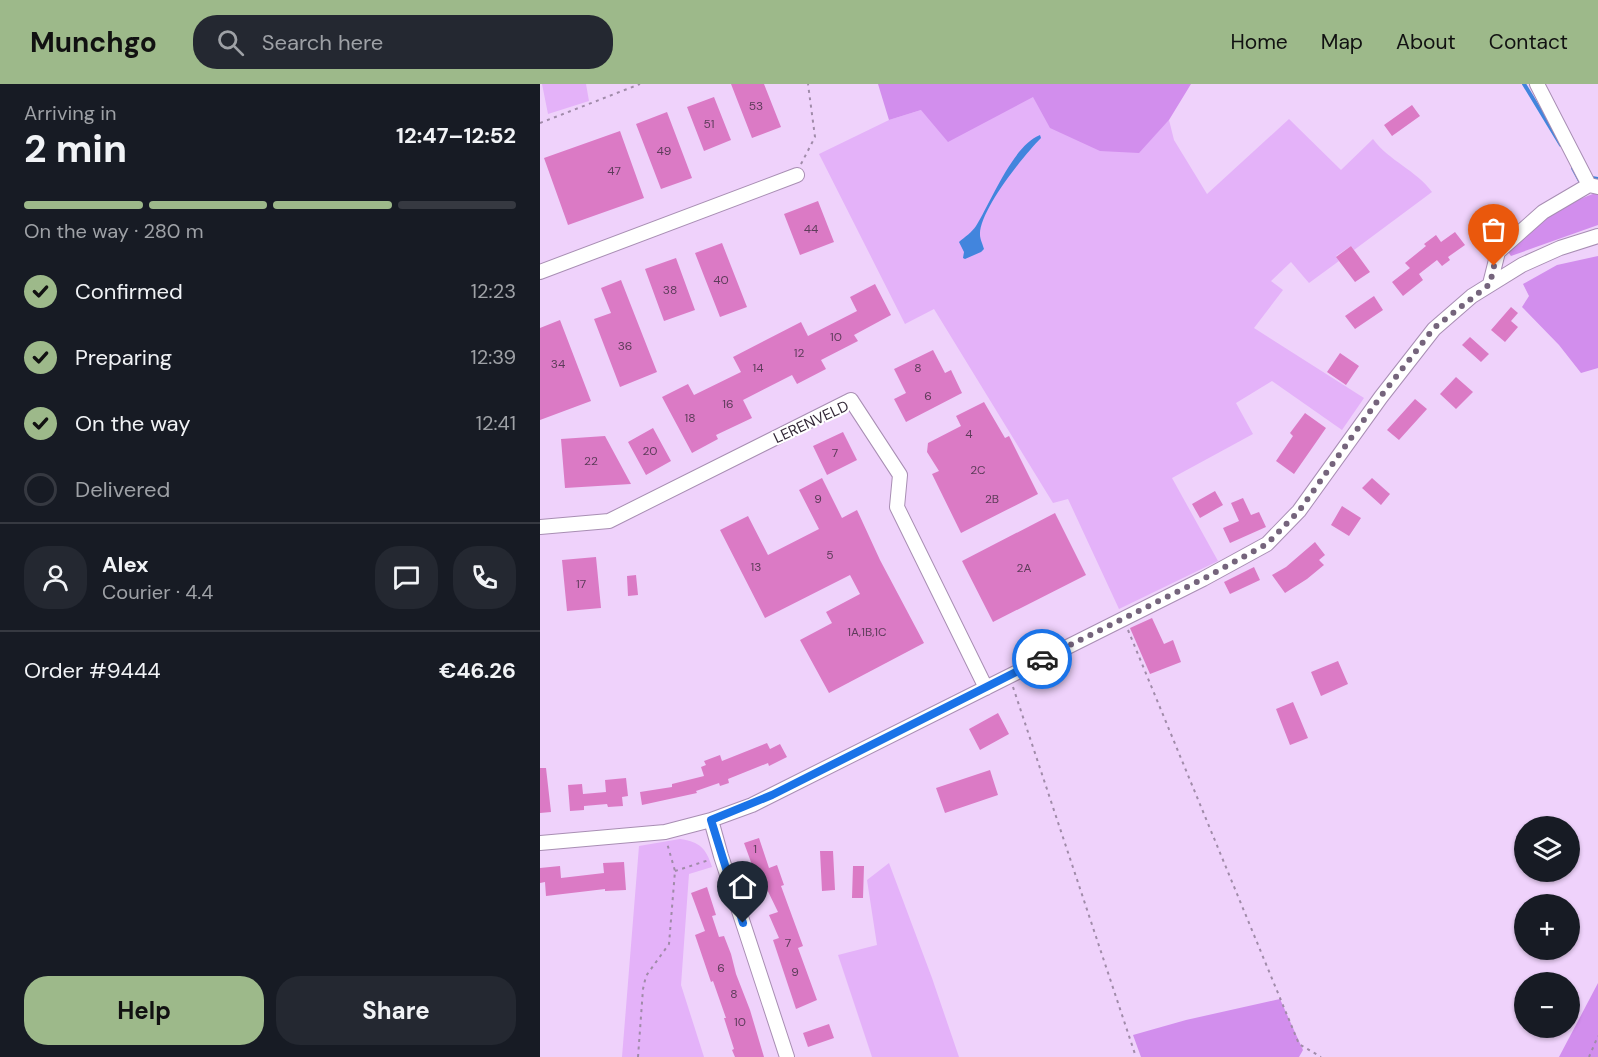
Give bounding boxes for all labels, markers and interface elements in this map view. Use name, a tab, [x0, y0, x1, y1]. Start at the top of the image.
search box	[193, 15, 613, 69]
text: Munchgo	[30, 24, 157, 61]
icon: search	[214, 26, 247, 59]
text: Search here	[262, 28, 383, 57]
text: Home	[1230, 28, 1288, 56]
text: Map	[1321, 28, 1363, 56]
text: About	[1396, 28, 1456, 56]
text: Contact	[1489, 28, 1568, 56]
house number: 53	[749, 98, 763, 114]
text: Arriving in	[24, 100, 116, 126]
house number: 51	[703, 116, 715, 132]
text: 12:47–12:52	[396, 121, 516, 150]
text: 2 min	[24, 123, 127, 174]
house number: 49	[657, 143, 671, 159]
house number: 47	[607, 163, 621, 179]
pin	[1468, 204, 1519, 266]
icon: bag	[1477, 213, 1510, 246]
text: On the way · 280 m	[24, 218, 204, 244]
house number: 44	[804, 221, 818, 237]
house number: 40	[713, 272, 729, 288]
icon: check	[24, 275, 57, 308]
text: Confirmed	[75, 277, 183, 306]
text: 12:23	[471, 278, 516, 304]
house number: 38	[663, 282, 677, 298]
house number: 10	[830, 329, 842, 345]
house number: 36	[618, 338, 632, 354]
icon: check	[24, 341, 57, 374]
text: Preparing	[75, 343, 172, 372]
text: 12:39	[470, 344, 516, 370]
house number: 12	[794, 345, 804, 361]
house number: 34	[551, 356, 565, 372]
house number: 14	[752, 360, 764, 376]
house number: 8	[914, 360, 922, 376]
house number: 6	[924, 388, 932, 404]
house number: 16	[722, 396, 734, 412]
street label: LERENVELD	[770, 396, 852, 448]
icon: check	[24, 407, 57, 440]
text: On the way	[75, 409, 190, 438]
text: 12:41	[476, 410, 516, 436]
house number: 18	[684, 410, 696, 426]
house number: 4	[965, 426, 973, 442]
house number: 20	[642, 443, 658, 459]
house number: 7	[832, 445, 838, 461]
house number: 22	[584, 453, 598, 469]
house number: 2C	[970, 462, 986, 478]
text: Delivered	[75, 475, 170, 504]
house number: 9	[814, 491, 822, 507]
house number: 2B	[985, 491, 999, 507]
button: person	[24, 546, 87, 609]
button: chat	[375, 546, 438, 609]
button: phone	[453, 546, 516, 609]
house number: 5	[826, 547, 834, 563]
text: Alex	[102, 550, 149, 579]
house number: 13	[751, 559, 761, 575]
house number: 2A	[1017, 560, 1031, 576]
house number: 17	[576, 576, 586, 592]
text: Courier · 4.4	[102, 579, 213, 605]
house number: 1A,1B,1C	[847, 624, 887, 640]
courier	[1012, 629, 1072, 689]
icon: car	[1026, 643, 1059, 676]
text: Order #9444	[24, 656, 161, 685]
text: €46.26	[439, 656, 516, 685]
map controls	[1514, 816, 1580, 1038]
button: layers	[1514, 816, 1580, 882]
house number: 1	[753, 841, 757, 857]
pin	[717, 861, 768, 923]
icon: home	[726, 870, 759, 903]
button: +	[1514, 894, 1580, 960]
house number: 7	[785, 935, 791, 951]
house number: 6	[717, 960, 725, 976]
house number: 9	[791, 964, 799, 980]
button: −	[1514, 972, 1580, 1038]
button: Help	[24, 976, 264, 1045]
button: Share	[276, 976, 516, 1045]
house number: 8	[730, 986, 738, 1002]
house number: 10	[734, 1014, 746, 1030]

